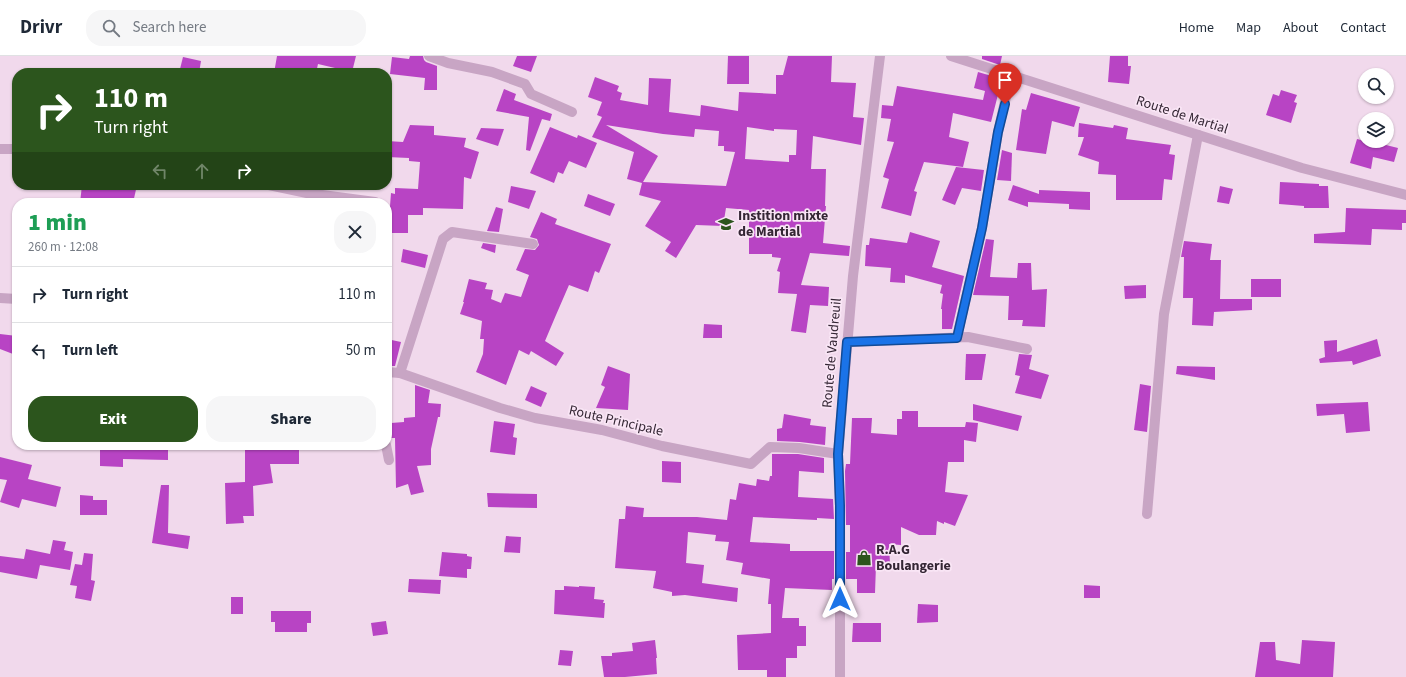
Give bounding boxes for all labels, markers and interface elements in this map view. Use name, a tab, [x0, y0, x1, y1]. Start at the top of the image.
search box	[86, 10, 366, 46]
text: Drivr	[20, 14, 62, 41]
icon: search	[100, 17, 122, 39]
text: Search here	[132, 17, 206, 38]
text: Home	[1179, 18, 1214, 38]
text: Map	[1236, 18, 1261, 38]
text: About	[1283, 18, 1318, 38]
text: Contact	[1340, 18, 1386, 38]
pin	[988, 63, 1022, 104]
map controls	[1358, 68, 1394, 148]
button: search	[1358, 68, 1394, 104]
icon: arrive	[994, 69, 1016, 91]
text: 110 m	[94, 78, 168, 118]
icon: right	[28, 84, 80, 136]
street label: Route de Martial	[1133, 91, 1231, 139]
button: layers	[1358, 112, 1394, 148]
text: Turn right	[94, 115, 168, 140]
icon: left	[149, 160, 171, 182]
icon: ahead	[191, 160, 213, 182]
icon: right	[233, 160, 255, 182]
text: 1 min	[28, 205, 87, 240]
place label: Instition mixte de Martial	[738, 206, 828, 242]
button: close	[334, 211, 376, 253]
school or university icon: Instition mixte de Martial	[717, 215, 735, 233]
text: 260 m · 12:08	[28, 238, 98, 256]
icon: right	[28, 284, 50, 306]
text: Turn right	[62, 284, 128, 305]
text: 110 m	[338, 284, 376, 305]
street label: Route de Vaudreuil	[817, 297, 847, 409]
icon: left	[28, 340, 50, 362]
text: Turn left	[62, 340, 118, 361]
text: 50 m	[346, 340, 376, 361]
button: Exit	[28, 396, 198, 442]
button: Share	[206, 396, 376, 442]
street label: Route Principale	[567, 400, 665, 442]
place label: R.A.G Boulangerie	[876, 540, 951, 576]
shop icon: R.A.G Boulangerie	[855, 549, 873, 567]
position arrow	[819, 578, 861, 620]

